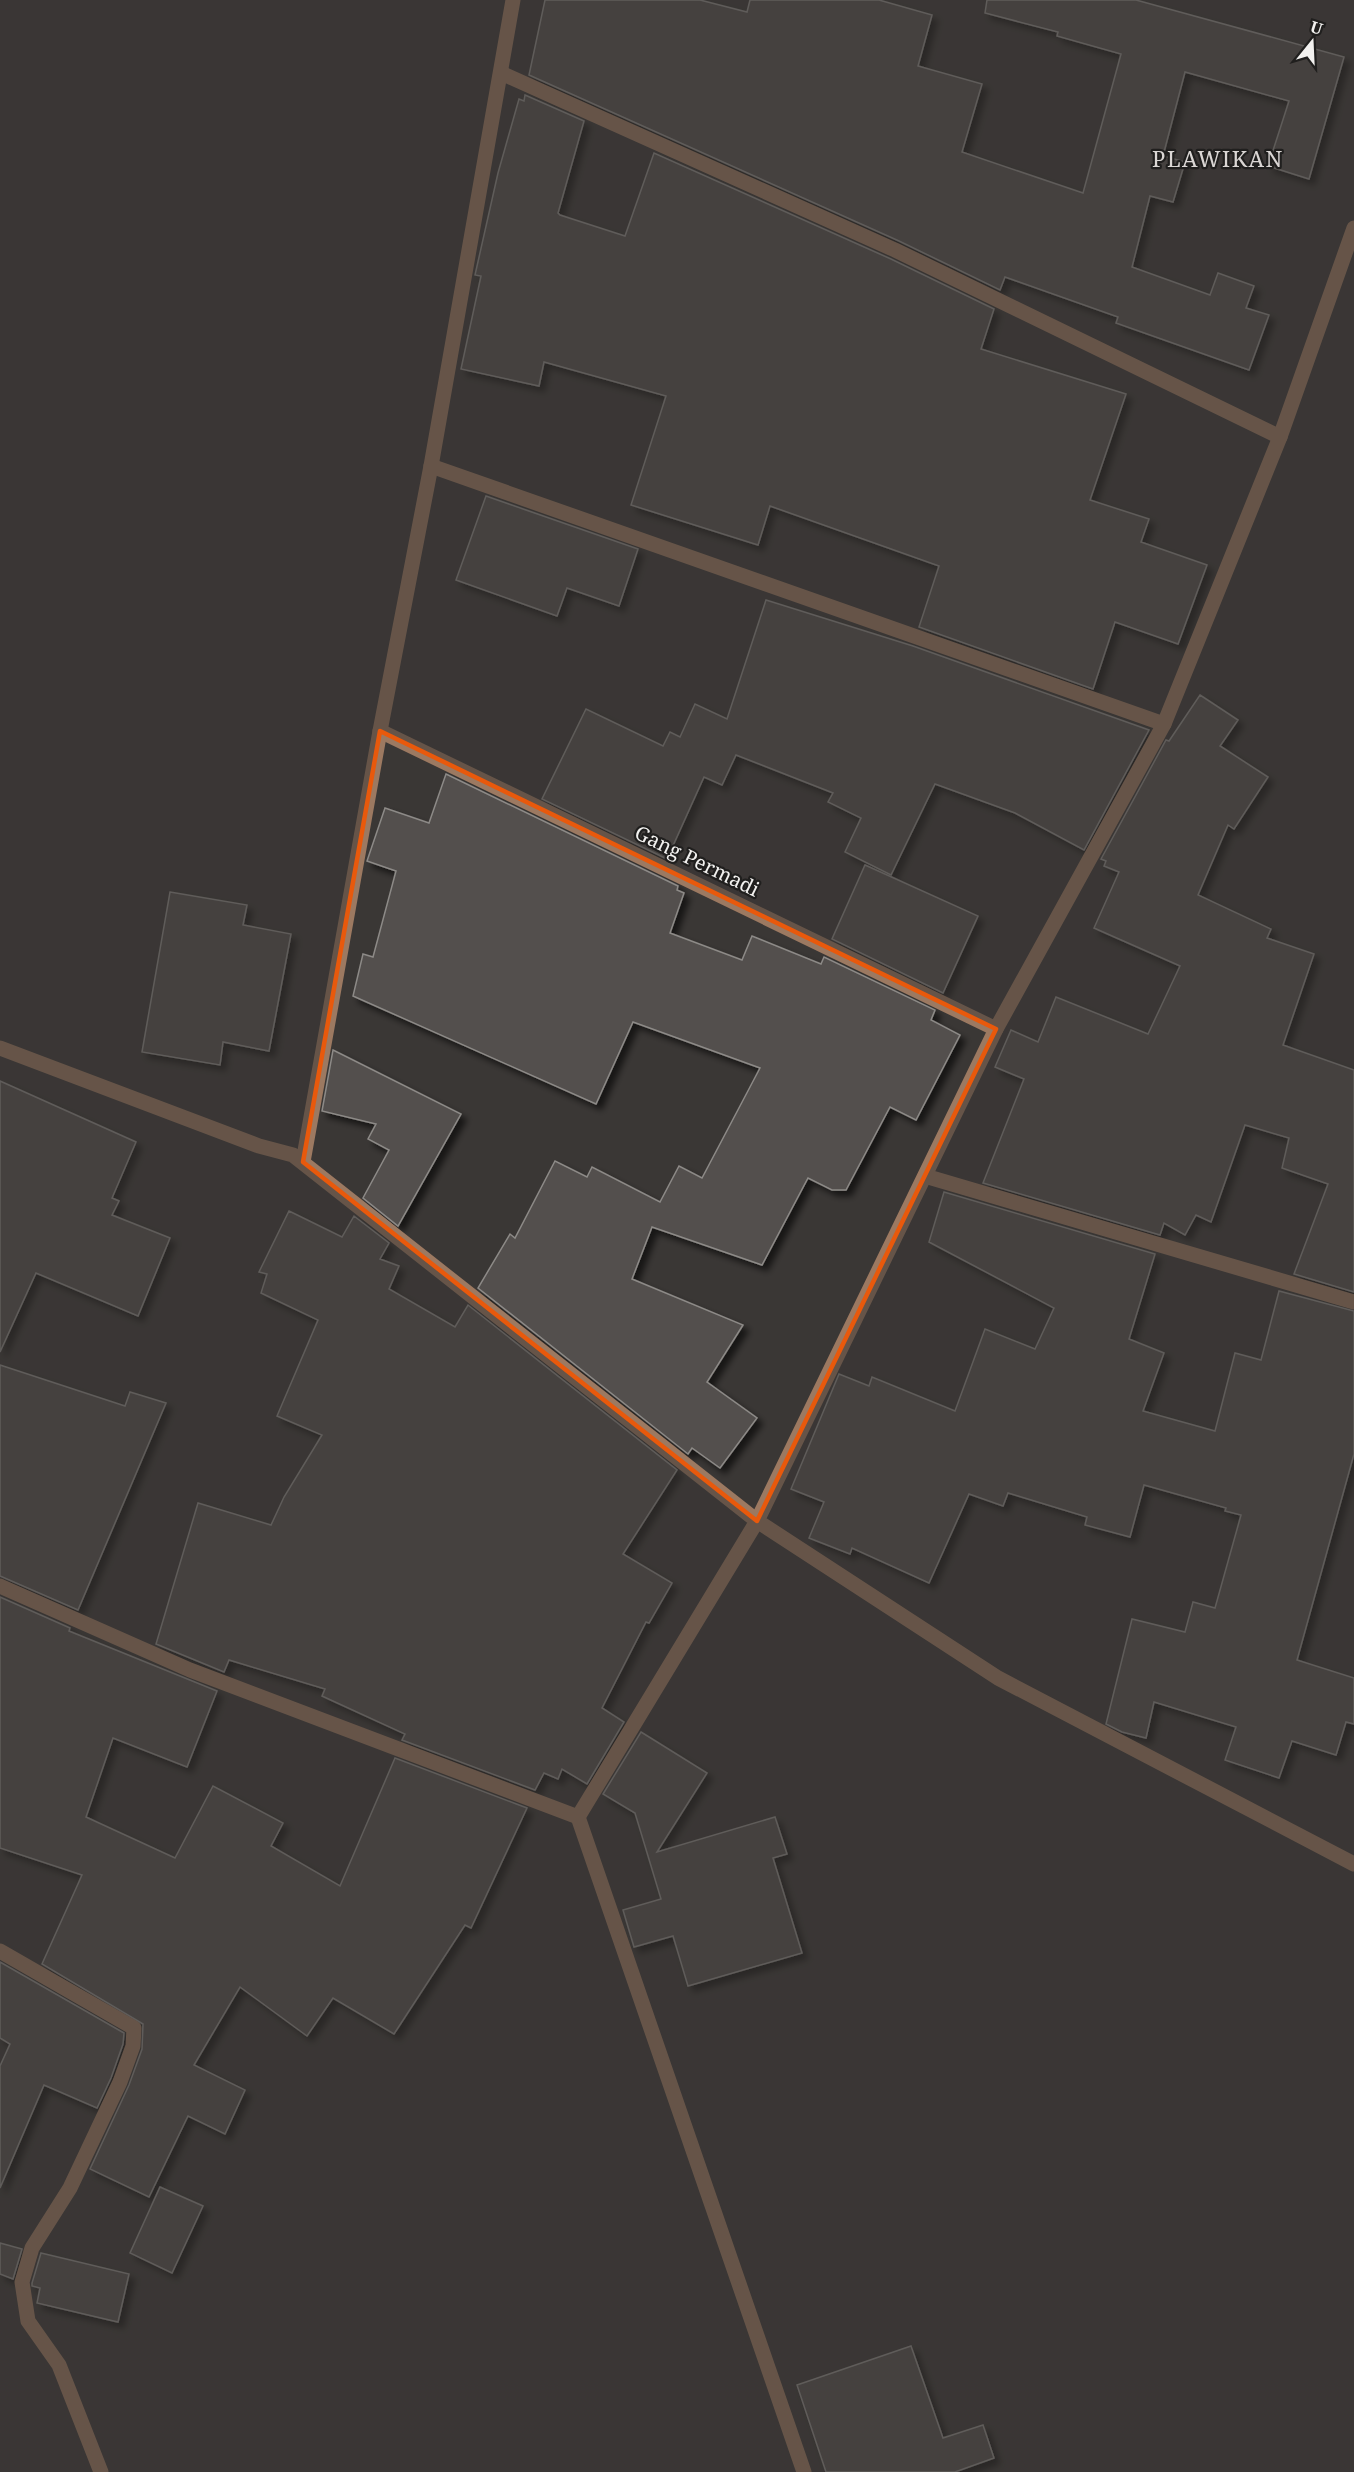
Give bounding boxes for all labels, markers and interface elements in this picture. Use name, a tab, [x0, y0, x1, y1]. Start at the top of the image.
north arrow	[1282, 12, 1342, 72]
text: U	[1308, 15, 1326, 40]
district label: PLAWIKAN	[1152, 143, 1284, 173]
street label: Gang Permadi	[630, 819, 765, 903]

